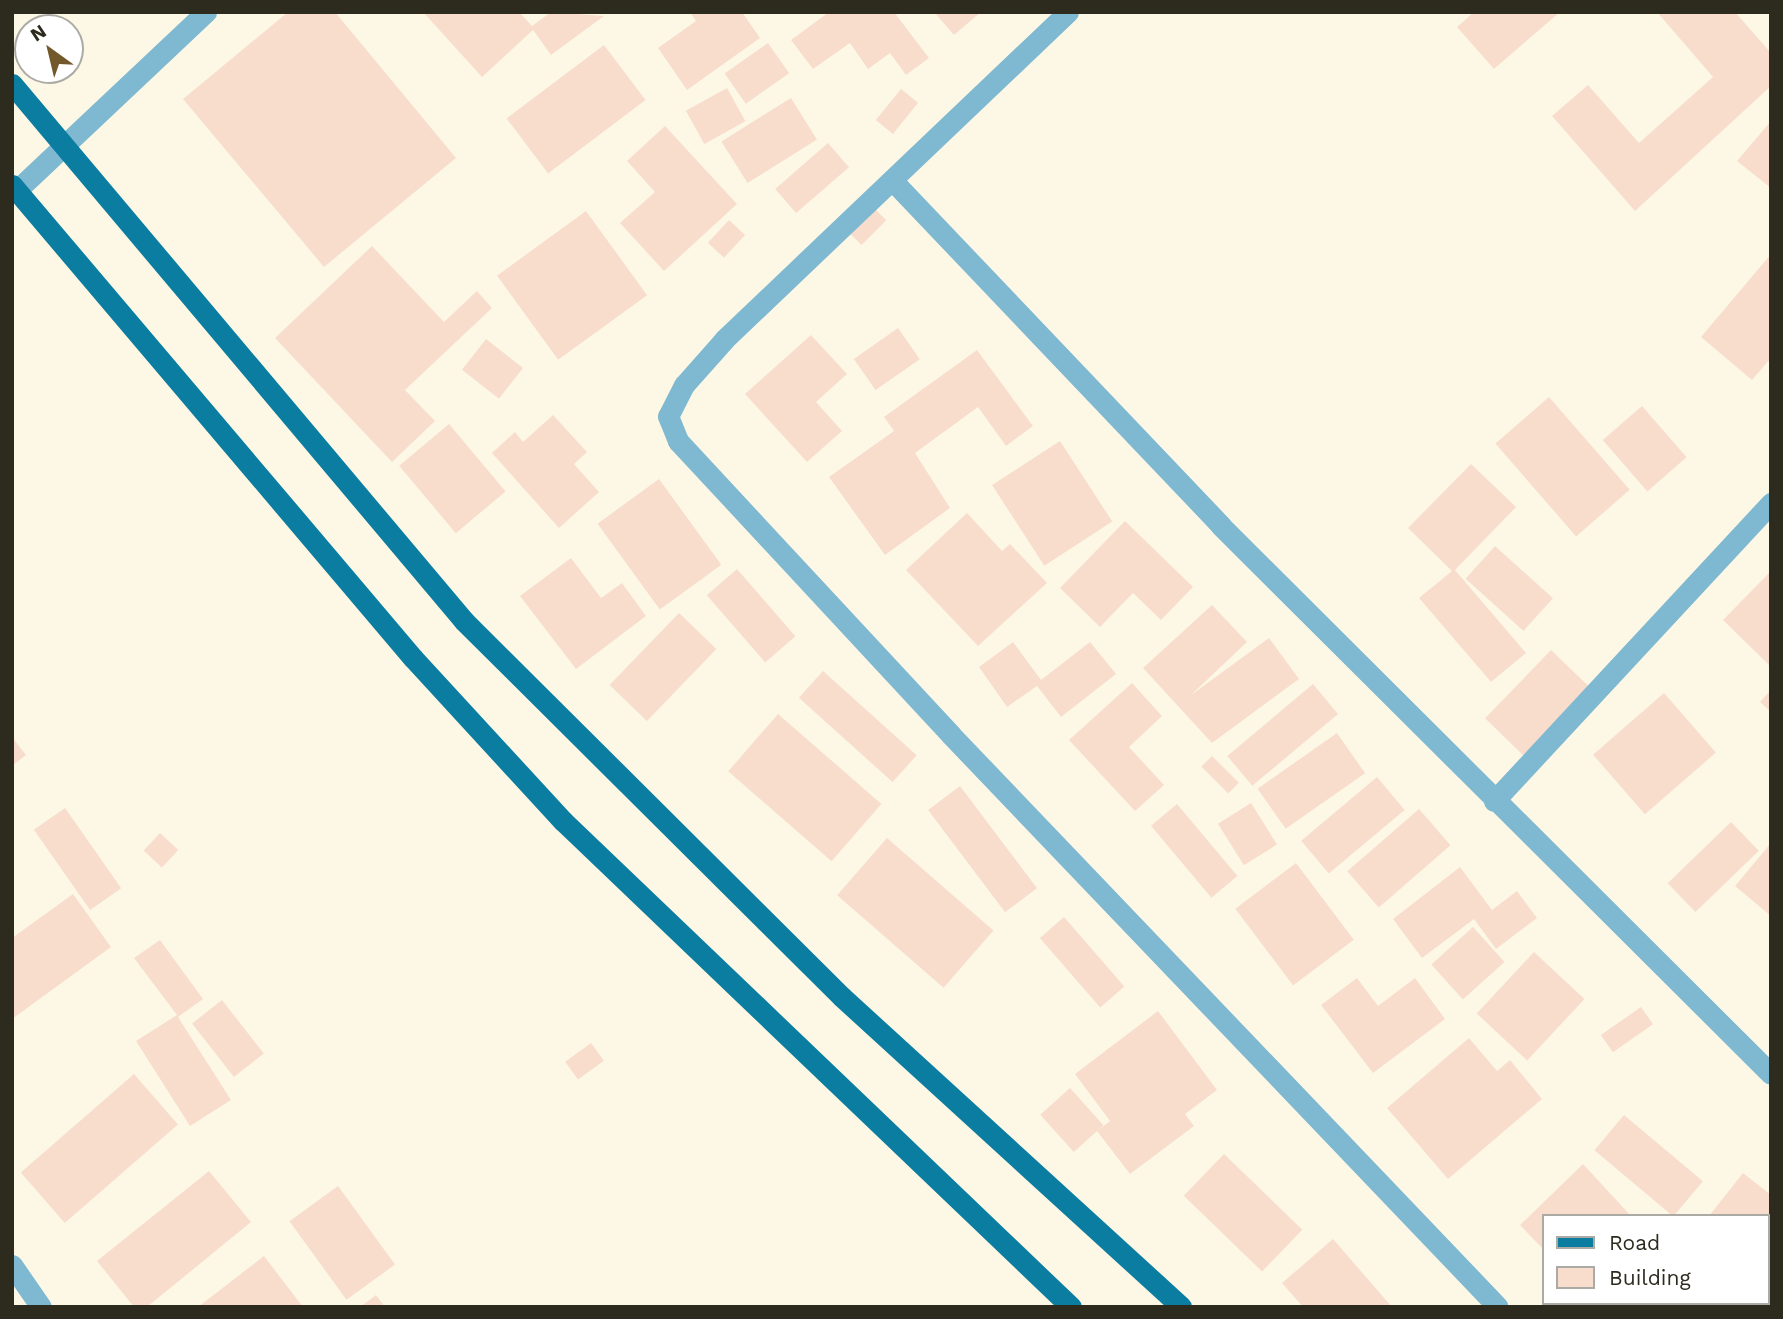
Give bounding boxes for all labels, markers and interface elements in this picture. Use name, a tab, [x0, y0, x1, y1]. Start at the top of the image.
north arrow	[14, 14, 84, 84]
text: N	[26, 19, 50, 46]
legend	[1542, 1214, 1769, 1305]
text: Road	[1609, 1230, 1660, 1255]
text: Building	[1609, 1265, 1691, 1290]

